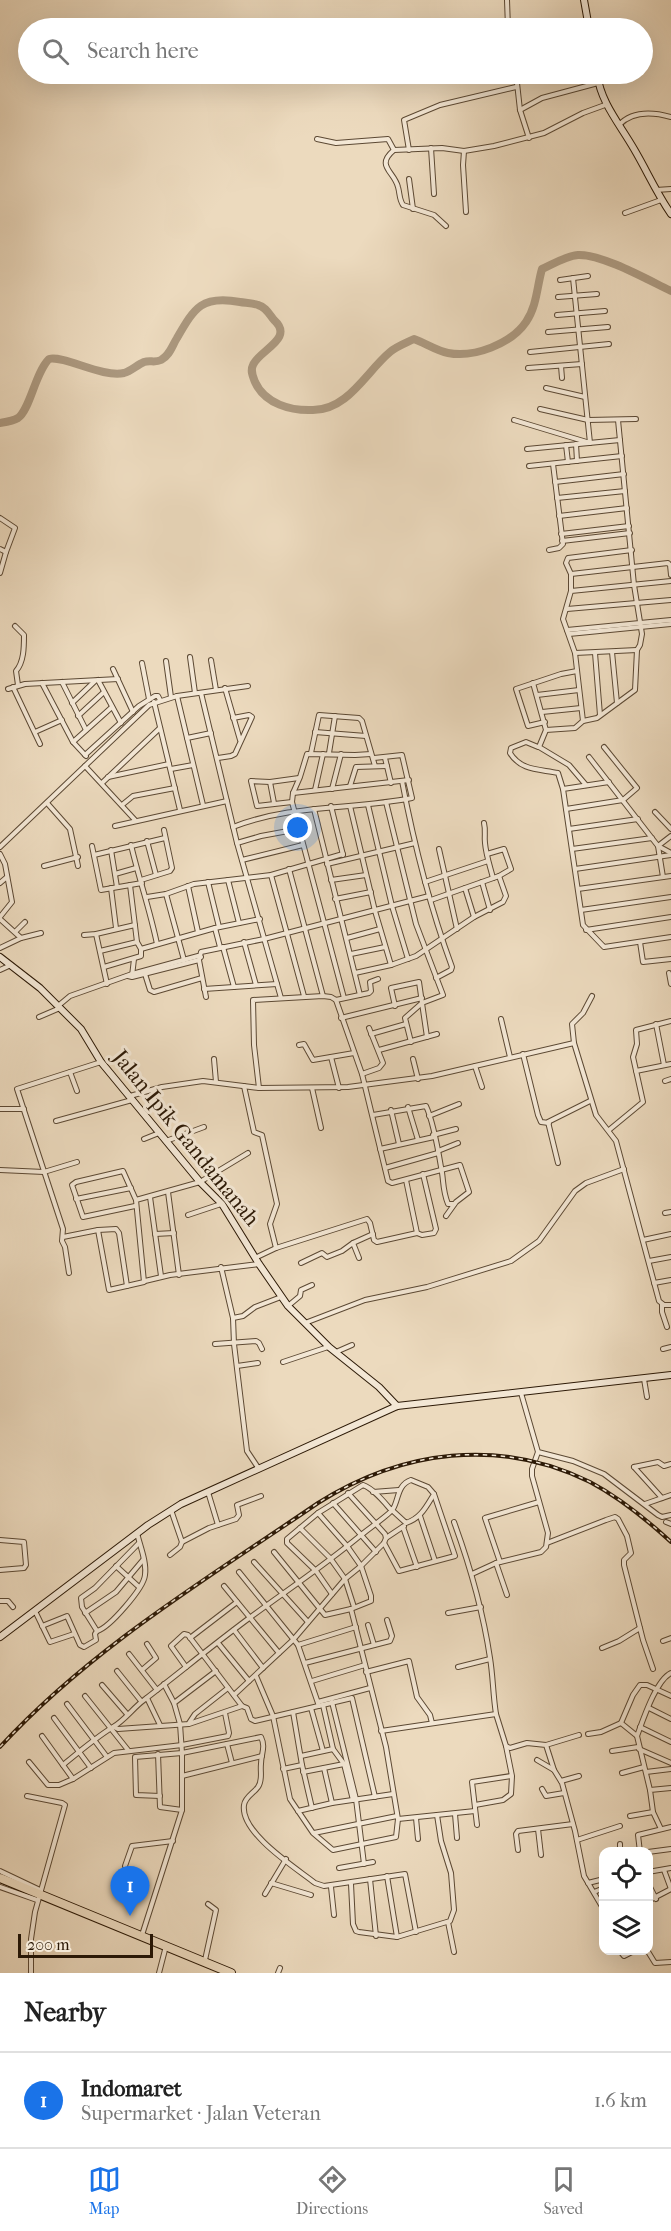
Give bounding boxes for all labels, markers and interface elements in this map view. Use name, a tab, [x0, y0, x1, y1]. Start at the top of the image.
search box	[18, 18, 653, 84]
icon: search	[39, 35, 72, 68]
text: Search here	[87, 38, 199, 64]
your location	[283, 813, 312, 842]
street label: Jalan Ipik Gandamanah	[106, 1043, 265, 1232]
map controls	[599, 1847, 653, 1955]
button: locate	[599, 1847, 653, 1901]
pin: 1	[110, 1866, 150, 1916]
button: layers	[599, 1901, 653, 1955]
scale bar	[18, 1931, 153, 1958]
text: 200 m	[27, 1935, 70, 1954]
text: Nearby	[24, 1997, 106, 2028]
text: Indomaret	[81, 2076, 182, 2102]
text: 1	[40, 2089, 47, 2112]
text: 1.6 km	[594, 2089, 647, 2112]
text: Supermarket · Jalan Veteran	[81, 2102, 321, 2125]
tab: Map	[88, 2163, 121, 2218]
tab: Directions	[296, 2163, 368, 2218]
tab: Saved	[544, 2163, 583, 2218]

